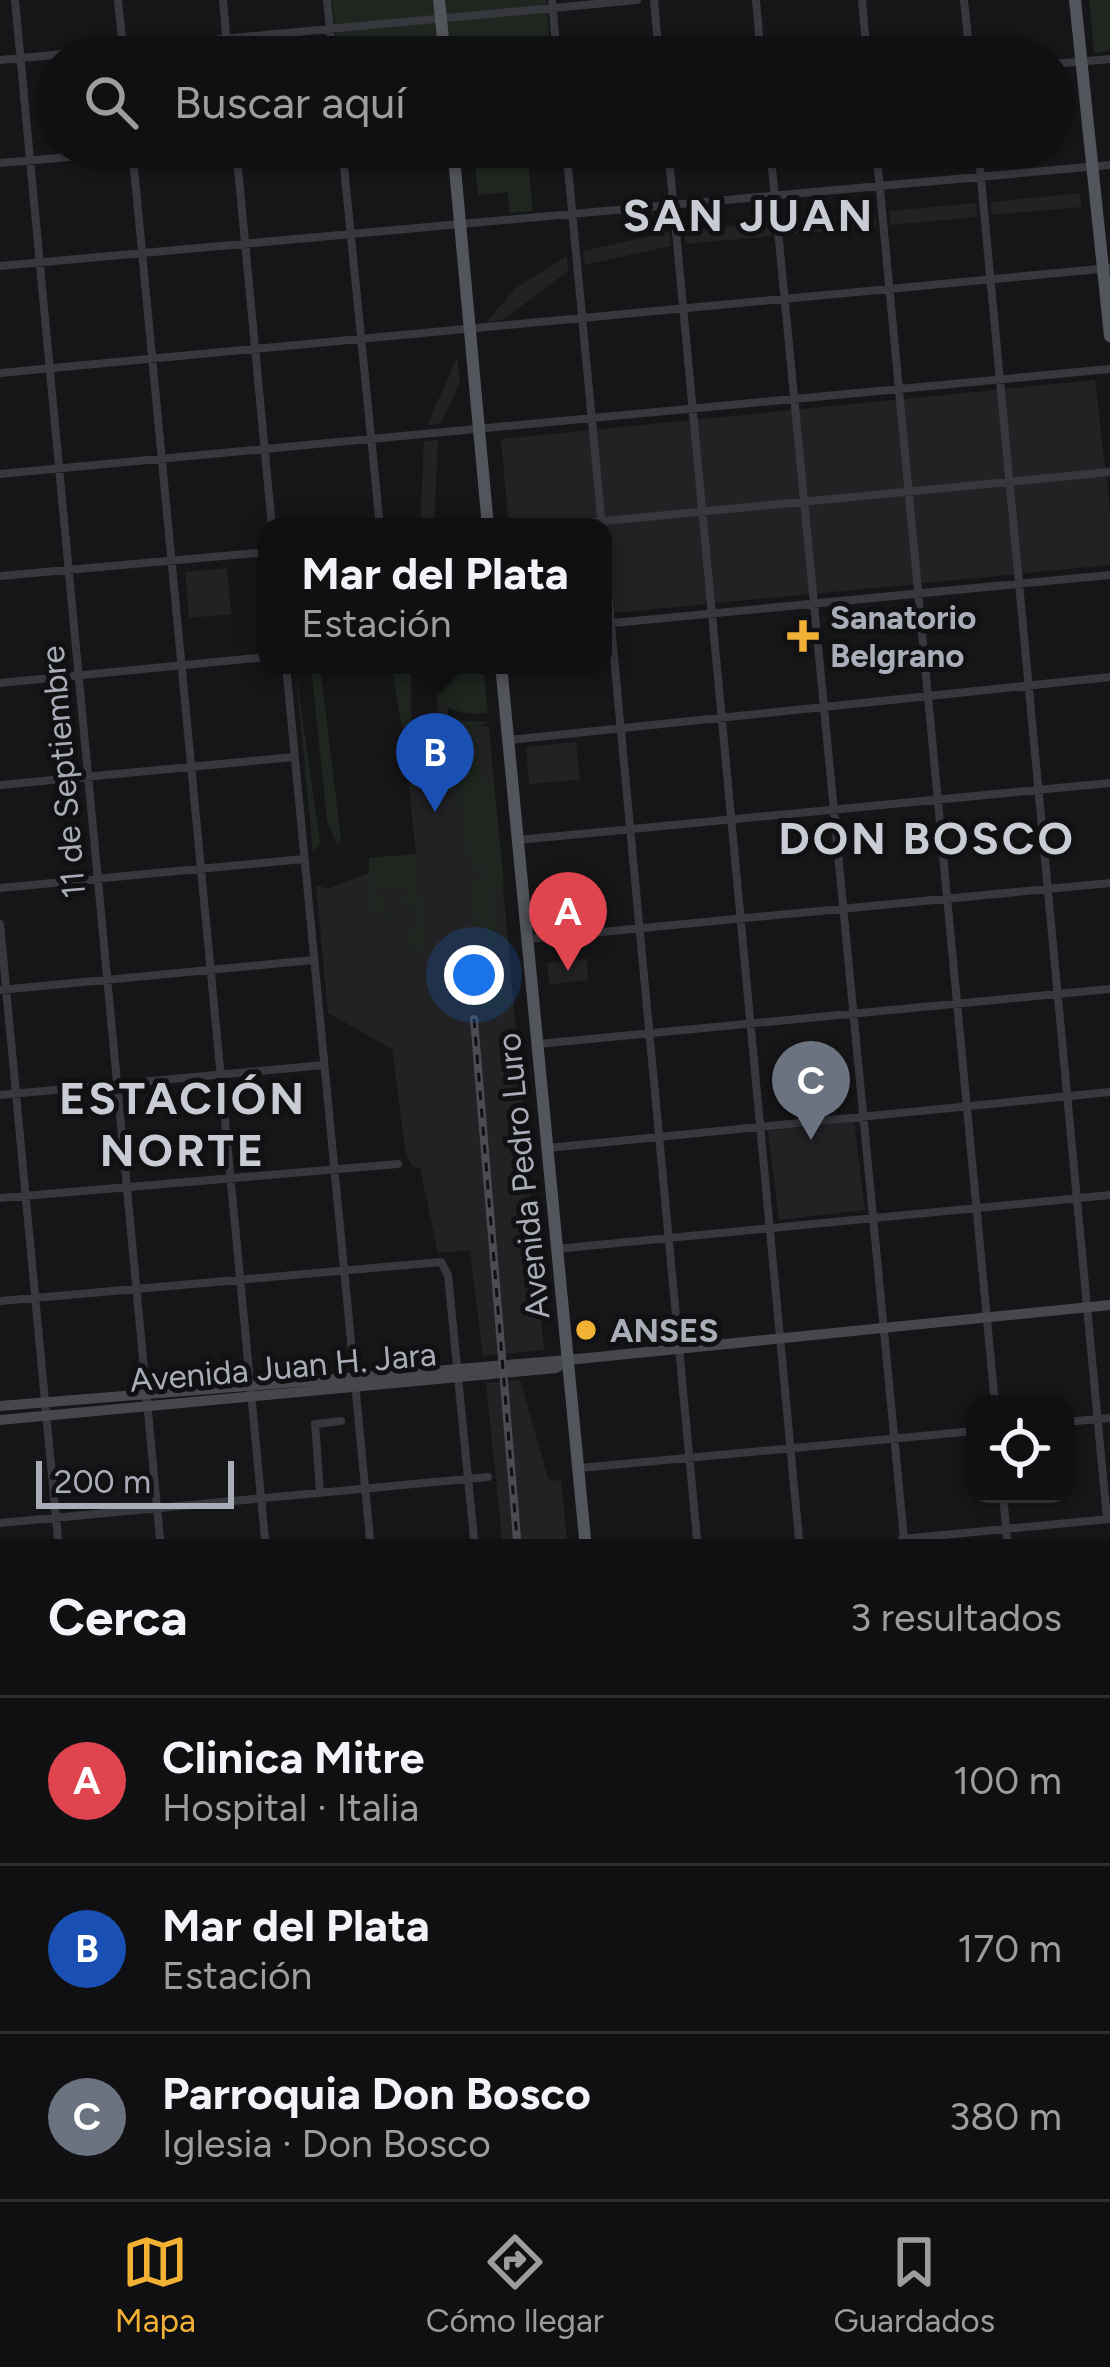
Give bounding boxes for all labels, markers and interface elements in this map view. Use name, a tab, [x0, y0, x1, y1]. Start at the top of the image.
search box	[36, 36, 1074, 168]
icon: search	[78, 69, 144, 135]
text: Buscar aquí	[174, 75, 406, 129]
district label: SAN JUAN	[623, 188, 875, 242]
popup	[258, 518, 612, 674]
text: Mar del Plata	[301, 546, 569, 600]
place label: Sanatorio Belgrano	[830, 598, 976, 675]
text: Estación	[301, 600, 451, 647]
marker: Sanatorio Belgrano	[787, 620, 819, 652]
street label: 11 de Septiembre	[33, 644, 93, 900]
pin: B	[396, 713, 474, 812]
district label: DON BOSCO	[778, 811, 1076, 865]
pin: A	[529, 872, 607, 971]
your location	[444, 945, 504, 1005]
street label: Avenida Pedro Luro	[489, 1031, 557, 1321]
pin: C	[772, 1041, 850, 1140]
district label: ESTACIÓN NORTE	[59, 1071, 307, 1177]
place label: ANSES	[610, 1311, 719, 1350]
marker: ANSES	[573, 1317, 599, 1343]
street label: Avenida Juan H. Jara	[128, 1334, 438, 1400]
map controls	[966, 1395, 1074, 1503]
button: locate	[966, 1395, 1074, 1503]
scale bar	[36, 1455, 234, 1508]
text: 200 m	[54, 1462, 151, 1501]
text: Cerca	[48, 1587, 188, 1648]
text: 3 resultados	[850, 1594, 1062, 1641]
text: Clinica Mitre	[162, 1730, 425, 1784]
text: A	[73, 1757, 101, 1804]
text: 100 m	[953, 1757, 1062, 1804]
text: Hospital · Italia	[162, 1784, 419, 1831]
text: Mar del Plata	[162, 1898, 430, 1952]
text: B	[75, 1925, 99, 1972]
text: 170 m	[957, 1925, 1062, 1972]
text: Estación	[162, 1952, 312, 1999]
text: Parroquia Don Bosco	[162, 2066, 591, 2120]
text: C	[73, 2093, 101, 2140]
text: 380 m	[949, 2093, 1062, 2140]
text: Iglesia · Don Bosco	[162, 2120, 491, 2167]
tab: Mapa	[115, 2229, 196, 2340]
tab: Cómo llegar	[426, 2229, 604, 2340]
tab: Guardados	[834, 2229, 995, 2340]

